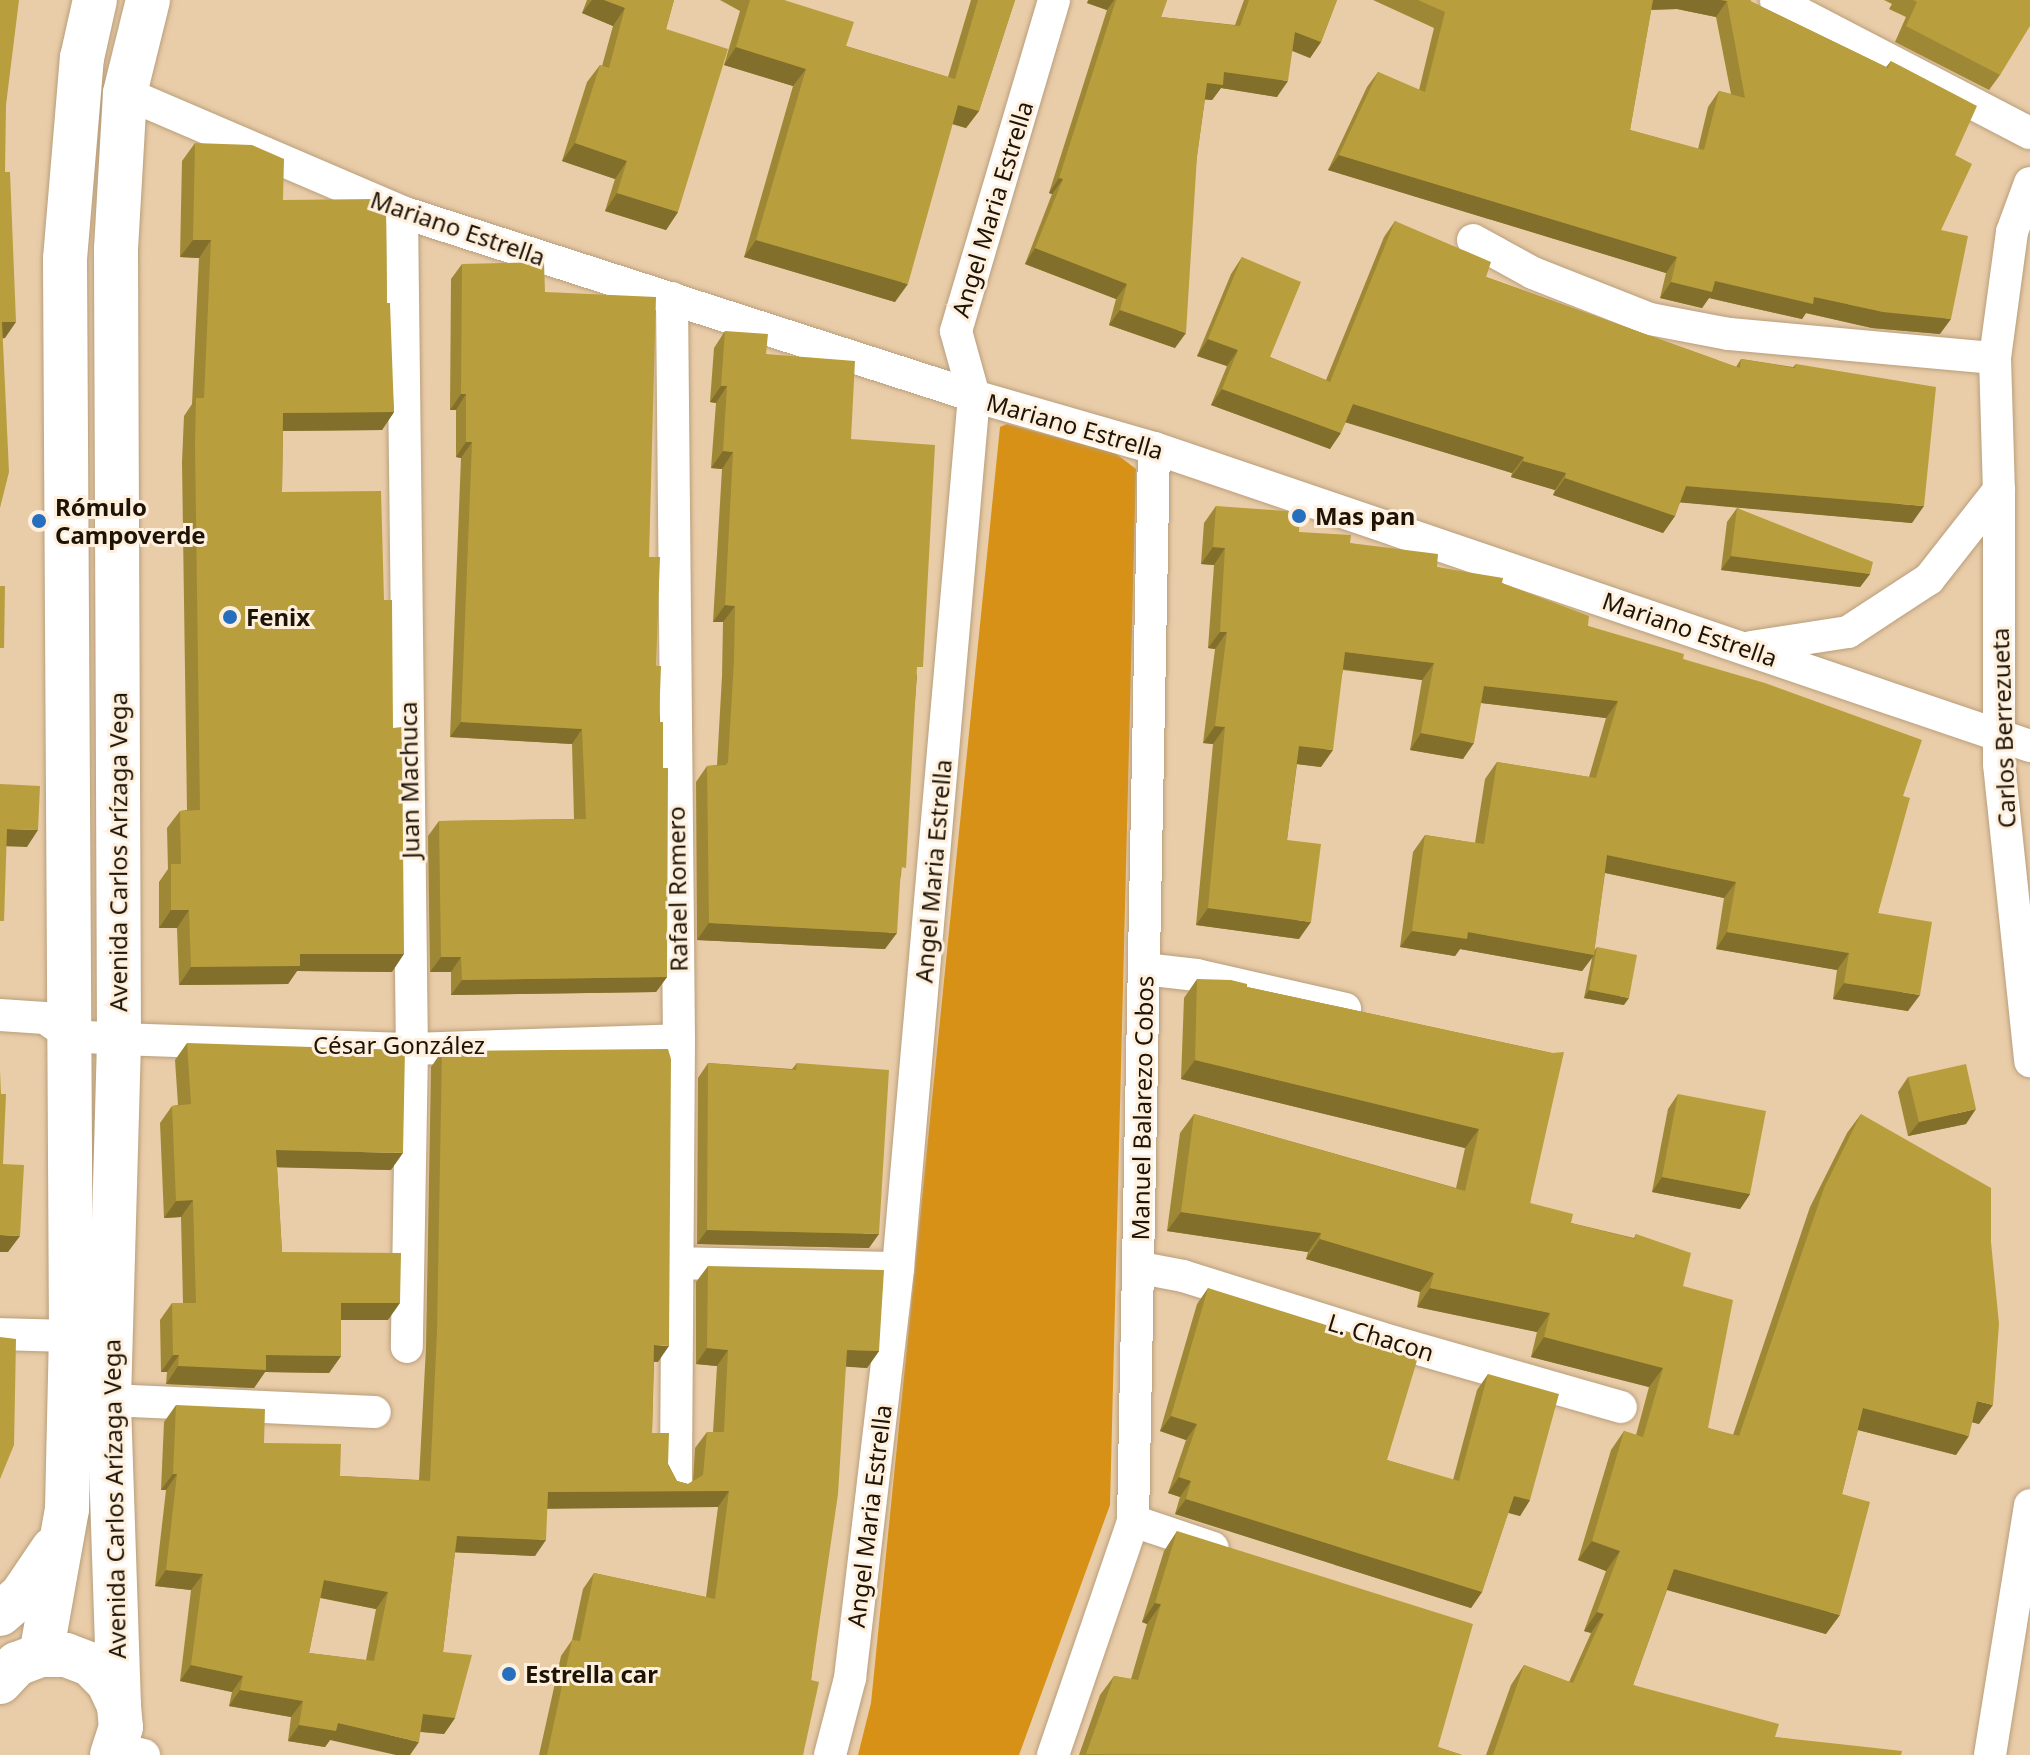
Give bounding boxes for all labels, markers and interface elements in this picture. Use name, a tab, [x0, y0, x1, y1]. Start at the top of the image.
street label: Angel Maria Estrella	[945, 98, 1039, 320]
street label: Mariano Estrella	[367, 185, 549, 271]
street label: Mariano Estrella	[983, 387, 1167, 465]
place label: Rómulo Campoverde	[55, 493, 206, 549]
place label: Mas pan	[1315, 502, 1415, 530]
marker: Mas pan	[1290, 507, 1308, 525]
marker: Rómulo Campoverde	[30, 512, 48, 530]
street label: Mariano Estrella	[1599, 586, 1781, 672]
place label: Fenix	[246, 603, 310, 631]
marker: Fenix	[221, 608, 239, 626]
street label: Carlos Berrezueta	[1985, 627, 2021, 829]
street label: Avenida Carlos Arízaga Vega	[104, 692, 132, 1012]
street label: Juan Machuca	[393, 701, 425, 859]
street label: Angel Maria Estrella	[909, 758, 957, 984]
street label: Rafael Romero	[661, 806, 693, 972]
street label: Manuel Balarezo Cobos	[1125, 975, 1159, 1241]
street label: César González	[313, 1031, 485, 1059]
street label: L. Chacon	[1324, 1307, 1438, 1367]
street label: Avenida Carlos Arízaga Vega	[97, 1339, 131, 1659]
street label: Angel Maria Estrella	[841, 1403, 897, 1629]
place label: Estrella car	[525, 1660, 658, 1688]
marker: Estrella car	[500, 1665, 518, 1683]

